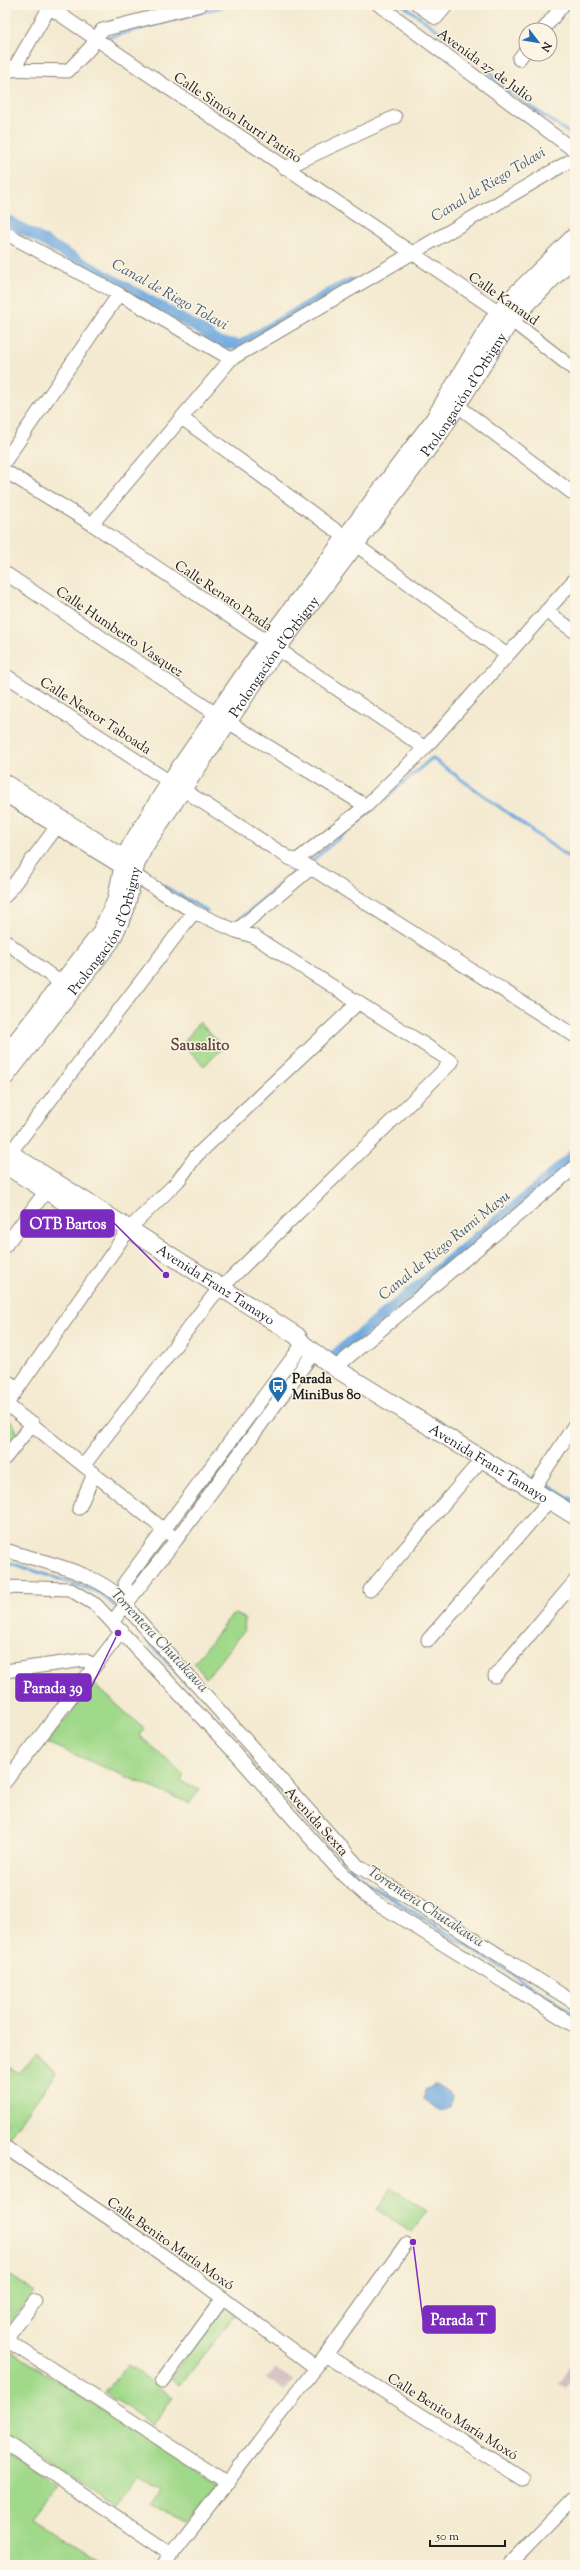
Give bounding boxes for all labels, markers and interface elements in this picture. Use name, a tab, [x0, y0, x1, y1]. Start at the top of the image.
north arrow	[518, 22, 558, 62]
street label: Avenida 27 de Julio	[432, 25, 537, 109]
text: N	[536, 38, 555, 55]
street label: Calle Simón Iturri Patiño	[169, 68, 305, 169]
water label: Canal de Riego Tolavi	[428, 143, 550, 228]
water label: Canal de Riego Tolavi	[107, 255, 231, 336]
street label: Calle Kanaud	[464, 268, 542, 331]
street label: Prolongación d'Orbigny	[417, 329, 513, 461]
street label: Calle Renato Prada	[170, 556, 276, 637]
street label: Calle Humberto Vasquez	[51, 582, 187, 683]
street label: Prolongación d'Orbigny	[225, 593, 325, 722]
street label: Calle Nestor Taboada	[35, 673, 155, 761]
street label: Prolongación d'Orbigny	[64, 865, 147, 1000]
district label: Sausalito	[171, 1036, 229, 1057]
water label: Canal de Riego Rumi Mayu	[375, 1186, 515, 1306]
callout: OTB Bartos	[21, 1210, 114, 1237]
text: OTB Bartos	[30, 1215, 107, 1236]
street label: Avenida Franz Tamayo	[152, 1241, 278, 1331]
place label: Parada MiniBus 80	[292, 1370, 361, 1406]
bus stop icon: Parada MiniBus 80	[267, 1375, 289, 1403]
street label: Avenida Franz Tamayo	[424, 1420, 552, 1509]
water label: Torrentera Chutakawa	[105, 1584, 213, 1698]
callout: Parada 39	[16, 1674, 91, 1701]
text: Parada 39	[23, 1679, 83, 1700]
street label: Avenida Sexta	[279, 1783, 352, 1862]
water label: Torrentera Chutakawa	[363, 1862, 488, 1953]
street label: Calle Benito María Moxó	[102, 2193, 238, 2296]
callout: Parada T	[423, 2306, 495, 2333]
text: Parada T	[431, 2311, 488, 2332]
street label: Calle Benito María Moxó	[383, 2369, 521, 2466]
scale bar	[430, 2522, 505, 2548]
text: 50 m	[435, 2528, 459, 2546]

